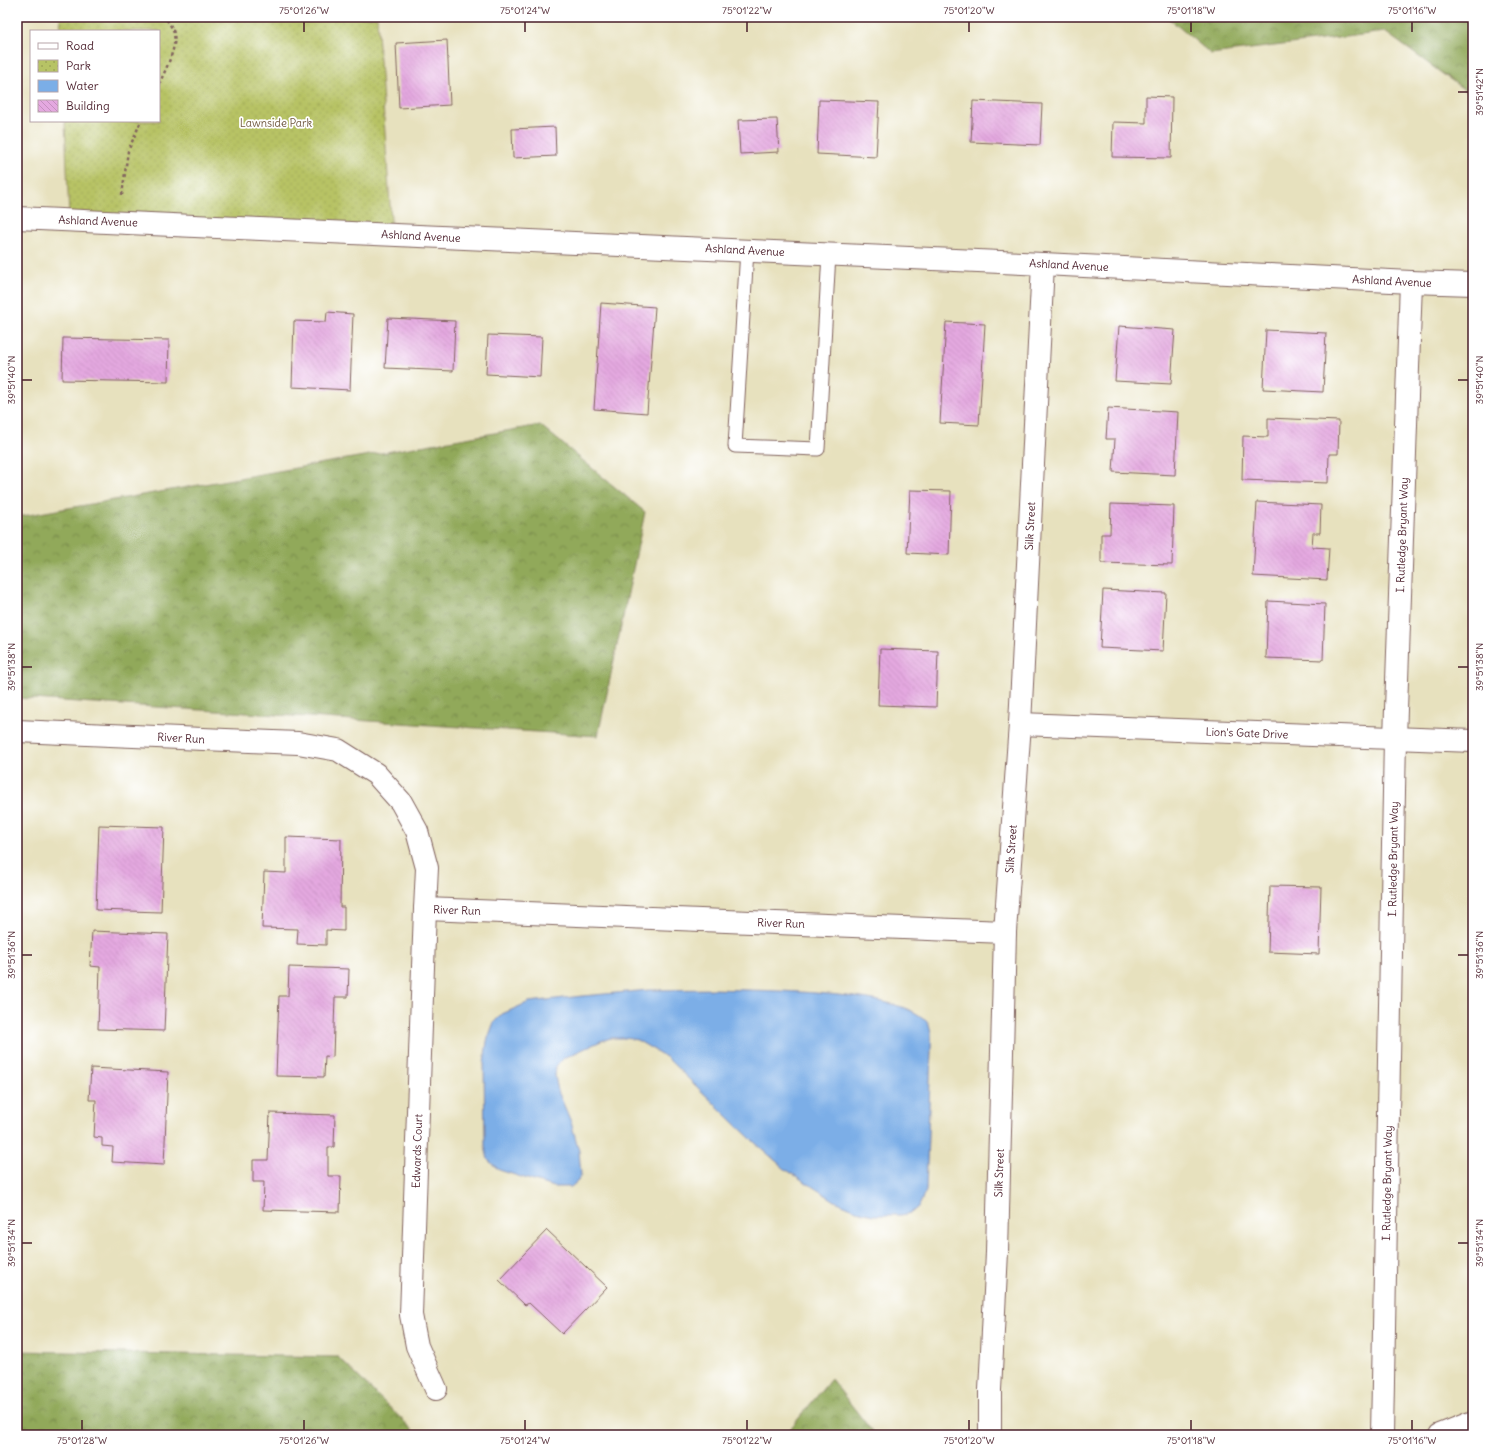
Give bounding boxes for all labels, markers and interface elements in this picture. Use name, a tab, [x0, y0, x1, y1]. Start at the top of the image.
text: 75°01'26"W	[279, 4, 329, 17]
text: 75°01'24"W	[500, 4, 550, 17]
text: 75°01'22"W	[722, 4, 772, 17]
text: 75°01'20"W	[943, 4, 995, 17]
text: 75°01'18"W	[1167, 4, 1215, 17]
text: 75°01'16"W	[1388, 4, 1436, 17]
legend	[30, 30, 160, 122]
text: Road	[66, 38, 94, 53]
text: Park	[66, 58, 91, 73]
text: 39°51'42"N	[1473, 68, 1486, 116]
text: Water	[66, 78, 99, 93]
text: Building	[66, 98, 110, 113]
park label: Lawnside Park	[240, 116, 313, 130]
street label: Ashland Avenue	[58, 213, 138, 229]
street label: Ashland Avenue	[381, 227, 461, 245]
street label: Ashland Avenue	[705, 241, 785, 259]
street label: Ashland Avenue	[1029, 256, 1109, 274]
street label: Ashland Avenue	[1352, 272, 1432, 290]
text: 39°51'40"N	[5, 356, 18, 404]
text: 39°51'40"N	[1473, 356, 1486, 404]
street label: I. Rutledge Bryant Way	[1393, 477, 1411, 593]
street label: Silk Street	[1022, 501, 1038, 551]
text: 39°51'38"N	[5, 643, 18, 691]
text: 39°51'38"N	[1473, 643, 1486, 691]
street label: Lion's Gate Drive	[1205, 725, 1289, 741]
street label: River Run	[157, 730, 205, 746]
street label: I. Rutledge Bryant Way	[1385, 801, 1401, 917]
street label: Silk Street	[1002, 824, 1020, 874]
street label: River Run	[433, 902, 481, 918]
street label: River Run	[757, 915, 805, 931]
text: 39°51'36"N	[5, 931, 18, 979]
text: 39°51'36"N	[1473, 931, 1486, 979]
street label: Edwards Court	[409, 1113, 425, 1188]
street label: I. Rutledge Bryant Way	[1379, 1125, 1395, 1241]
street label: Silk Street	[991, 1148, 1007, 1198]
text: 39°51'34"N	[5, 1219, 18, 1267]
text: 39°51'34"N	[1473, 1219, 1486, 1267]
text: 75°01'28"W	[57, 1434, 107, 1447]
text: 75°01'26"W	[279, 1434, 329, 1447]
text: 75°01'24"W	[500, 1434, 550, 1447]
text: 75°01'22"W	[722, 1434, 772, 1447]
text: 75°01'20"W	[943, 1434, 995, 1447]
text: 75°01'18"W	[1167, 1434, 1215, 1447]
text: 75°01'16"W	[1388, 1434, 1436, 1447]

